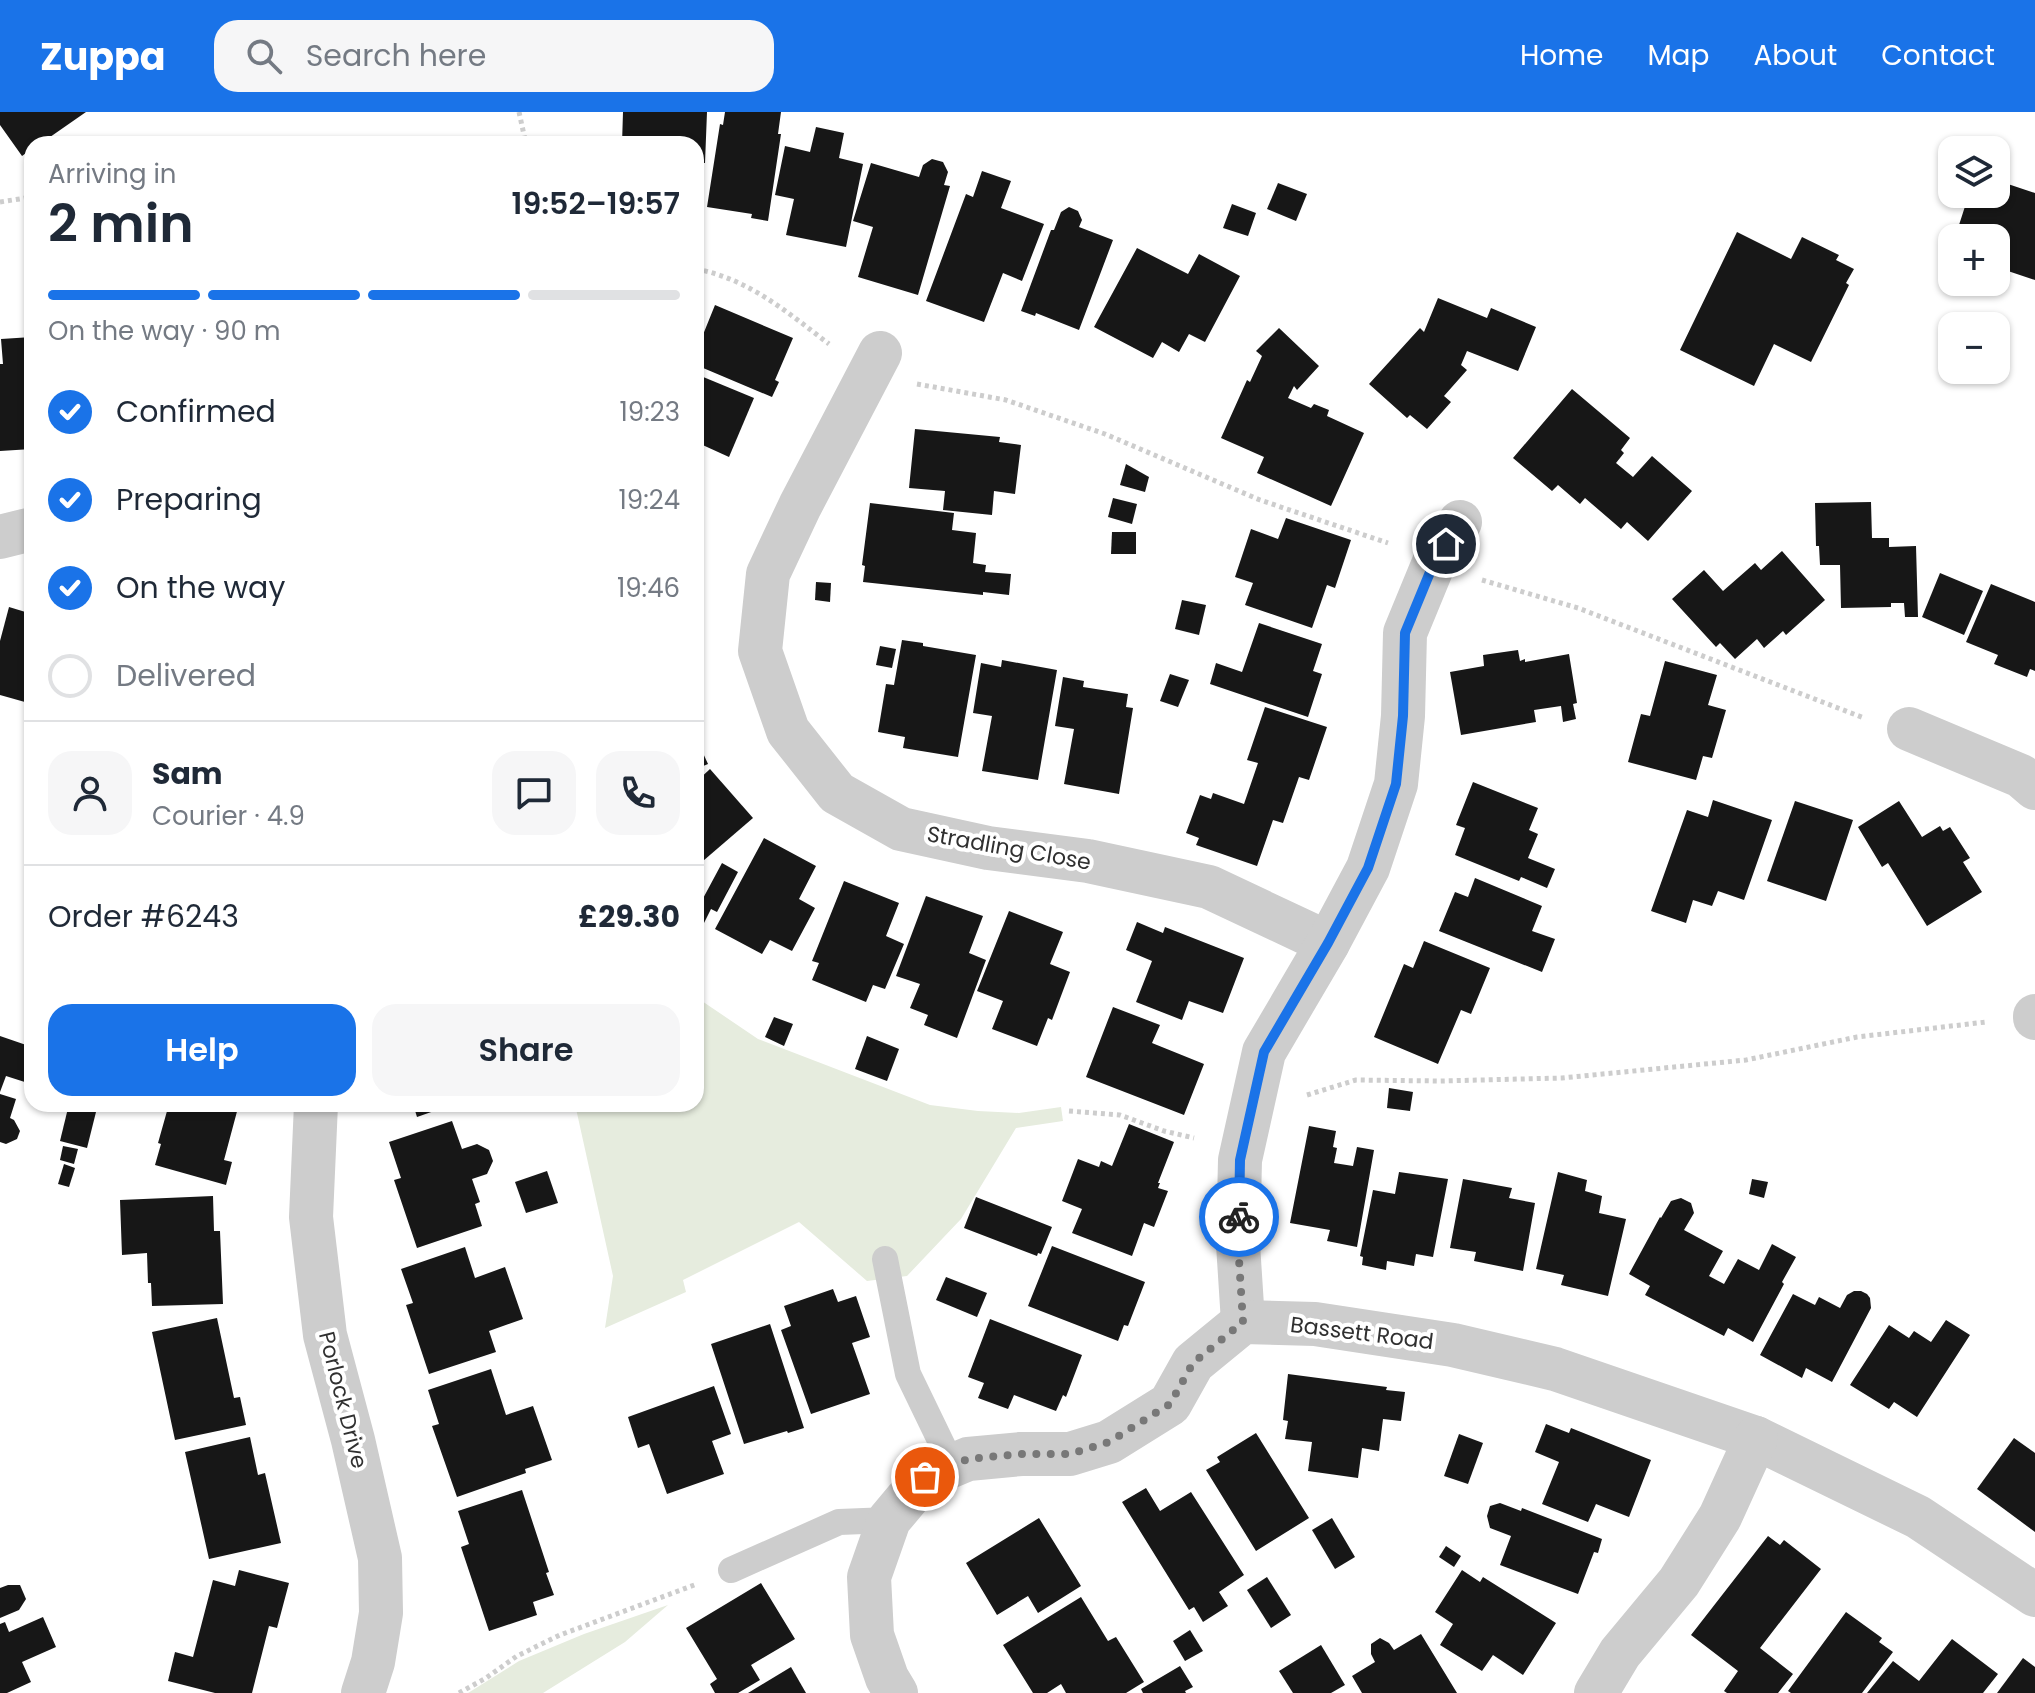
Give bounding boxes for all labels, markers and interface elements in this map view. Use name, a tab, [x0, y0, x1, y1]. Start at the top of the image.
search box	[214, 20, 774, 92]
text: Zuppa	[40, 30, 166, 83]
icon: search	[242, 34, 286, 78]
text: Search here	[306, 34, 486, 77]
text: Home	[1520, 36, 1603, 75]
text: Map	[1647, 36, 1709, 75]
text: About	[1753, 36, 1837, 75]
text: Contact	[1881, 36, 1995, 75]
map controls	[1938, 136, 2010, 384]
button: layers	[1938, 136, 2010, 208]
text: Arriving in	[48, 156, 177, 192]
text: 19:52–19:57	[512, 182, 680, 225]
text: 2 min	[48, 187, 194, 260]
button: +	[1938, 224, 2010, 296]
button: −	[1938, 312, 2010, 384]
text: On the way · 90 m	[48, 313, 281, 349]
icon: check	[48, 390, 92, 434]
text: Confirmed	[116, 390, 276, 433]
text: 19:23	[619, 394, 680, 430]
icon: check	[48, 478, 92, 522]
text: Preparing	[116, 478, 262, 521]
text: 19:24	[618, 482, 680, 518]
pin	[1412, 510, 1480, 578]
icon: home	[1424, 522, 1468, 566]
icon: check	[48, 566, 92, 610]
text: On the way	[116, 566, 285, 609]
text: 19:46	[617, 570, 680, 606]
text: Delivered	[116, 654, 256, 697]
button: person	[48, 751, 132, 835]
button: chat	[492, 751, 576, 835]
button: phone	[596, 751, 680, 835]
text: Sam	[152, 752, 223, 795]
text: Courier · 4.9	[152, 798, 305, 834]
street label: Stradling Close	[925, 818, 1093, 878]
text: Order #6243	[48, 895, 239, 938]
text: £29.30	[578, 895, 680, 938]
button: Help	[48, 1004, 356, 1096]
button: Share	[372, 1004, 680, 1096]
courier	[1199, 1177, 1279, 1257]
icon: bike	[1217, 1195, 1261, 1239]
street label: Bassett Road	[1289, 1309, 1435, 1357]
street label: Porlock Drive	[311, 1328, 375, 1472]
pin	[891, 1443, 959, 1511]
icon: bag	[903, 1455, 947, 1499]

